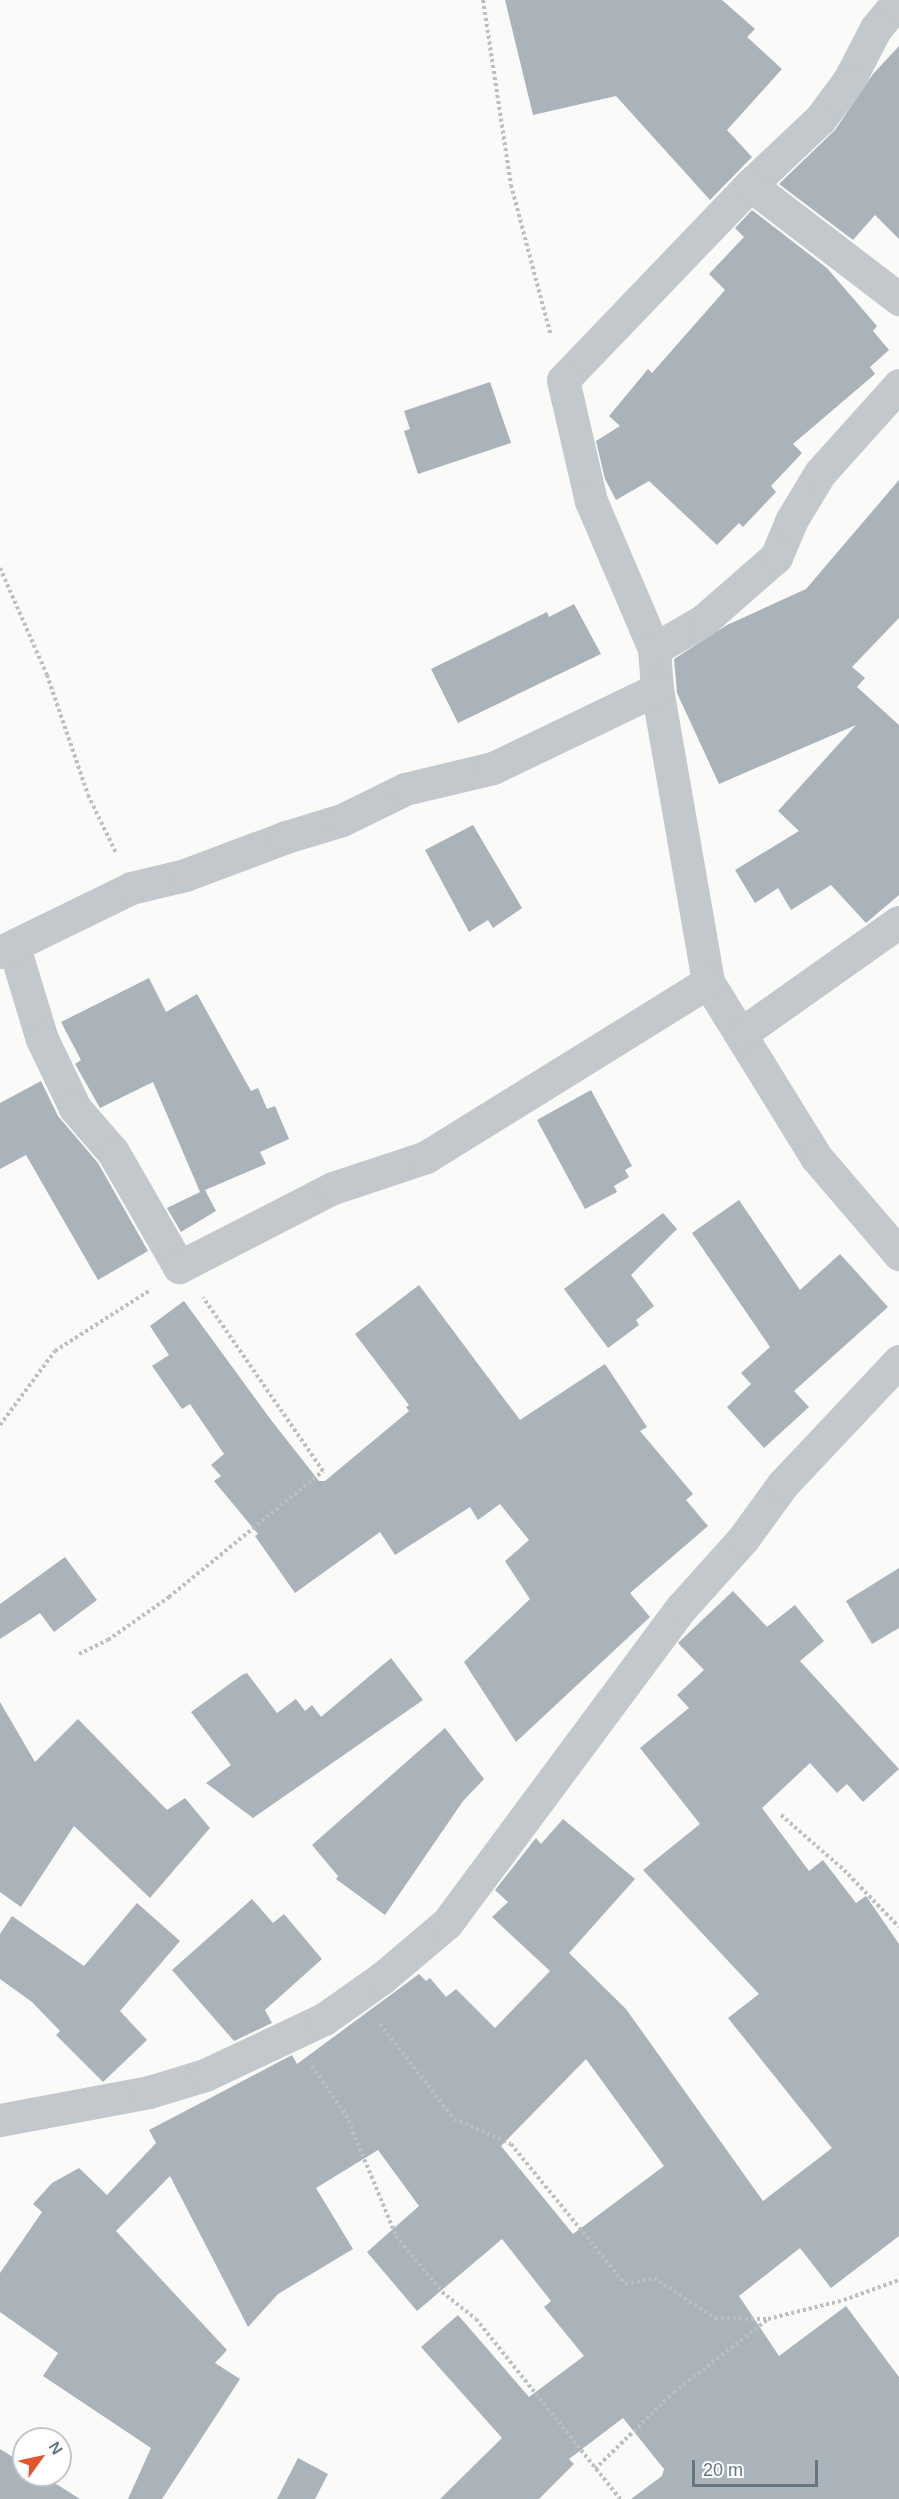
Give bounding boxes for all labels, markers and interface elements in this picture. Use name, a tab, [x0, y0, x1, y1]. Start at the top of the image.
north arrow	[12, 2427, 72, 2487]
text: N	[46, 2439, 66, 2457]
scale bar	[695, 2448, 821, 2486]
text: 20 m	[703, 2460, 743, 2480]

